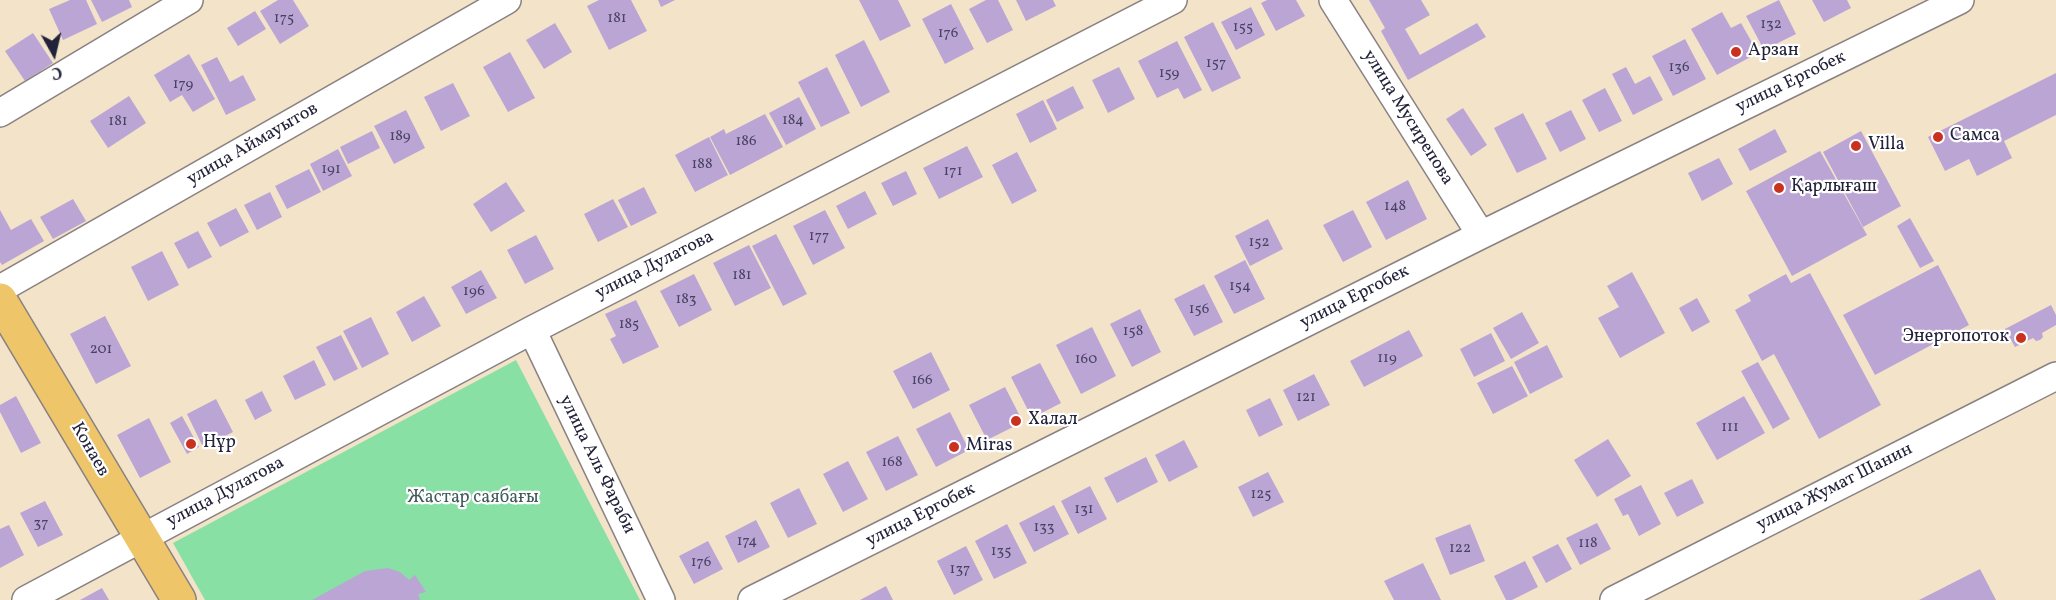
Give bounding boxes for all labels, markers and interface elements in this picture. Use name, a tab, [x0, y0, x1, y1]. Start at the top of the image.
house number: 175	[274, 10, 294, 28]
house number: 181	[607, 10, 627, 28]
house number: 132	[1760, 16, 1782, 34]
house number: 155	[1233, 19, 1253, 37]
north arrow	[24, 24, 84, 84]
house number: 176	[938, 25, 958, 43]
place label: Арзан	[1748, 41, 1799, 63]
marker: Арзан	[1729, 45, 1743, 59]
street label: улица Мусирепова	[1357, 47, 1457, 189]
street label: улица Ергобек	[1732, 47, 1850, 119]
house number: 157	[1206, 55, 1226, 73]
house number: 136	[1668, 59, 1690, 77]
text: С	[50, 60, 63, 83]
house number: 159	[1159, 65, 1179, 83]
house number: 179	[173, 76, 193, 94]
street label: улица Аймауытов	[184, 99, 322, 191]
house number: 184	[782, 112, 804, 130]
house number: 181	[108, 113, 128, 131]
place label: Самса	[1950, 126, 2000, 148]
house number: 189	[389, 128, 411, 146]
marker: Самса	[1931, 130, 1945, 144]
house number: 186	[735, 133, 757, 151]
place label: Villa	[1868, 135, 1905, 157]
marker: Villa	[1849, 139, 1863, 153]
house number: 188	[691, 156, 713, 174]
house number: 191	[321, 161, 341, 179]
house number: 171	[944, 163, 962, 181]
place label: Қарлығаш	[1791, 177, 1877, 199]
marker: Қарлығаш	[1772, 181, 1786, 195]
house number: 148	[1384, 198, 1406, 216]
street label: улица Дулатова	[592, 227, 718, 305]
house number: 177	[809, 228, 829, 246]
house number: 152	[1248, 234, 1270, 252]
street label: улица Ергобек	[1297, 261, 1413, 335]
house number: 181	[732, 267, 752, 285]
house number: 154	[1229, 278, 1251, 296]
house number: 196	[463, 283, 485, 301]
house number: 183	[675, 291, 697, 309]
house number: 156	[1189, 301, 1209, 319]
house number: 185	[619, 316, 639, 334]
house number: 158	[1123, 323, 1143, 341]
place label: Энергопоток	[1903, 327, 2009, 349]
marker: Энергопоток	[2014, 331, 2028, 345]
house number: 201	[90, 341, 112, 359]
house number: 119	[1377, 350, 1397, 368]
house number: 160	[1075, 351, 1097, 369]
house number: 166	[912, 372, 932, 390]
house number: 121	[1296, 389, 1316, 407]
street label: улица Аль Фараби	[553, 392, 639, 538]
place label: Халал	[1028, 410, 1078, 432]
marker: Халал	[1009, 414, 1023, 428]
street label: Конаев	[65, 419, 113, 481]
house number: 111	[1721, 419, 1739, 437]
place label: Нұр	[203, 433, 236, 455]
place label: Miras	[966, 436, 1012, 458]
marker: Нұр	[184, 437, 198, 451]
street label: улица Жумат Шанин	[1753, 439, 1917, 537]
marker: Miras	[947, 440, 961, 454]
street label: улица Дулатова	[164, 453, 288, 533]
house number: 168	[881, 454, 903, 472]
street label: улица Ергобек	[863, 479, 979, 553]
house number: 125	[1250, 486, 1272, 504]
park label: Жастар саябағы	[407, 488, 539, 510]
house number: 131	[1074, 501, 1094, 519]
house number: 37	[34, 515, 48, 533]
house number: 133	[1033, 519, 1055, 537]
house number: 174	[737, 533, 757, 551]
house number: 118	[1578, 535, 1598, 553]
house number: 122	[1449, 540, 1471, 558]
house number: 135	[991, 543, 1011, 561]
house number: 176	[691, 554, 711, 572]
house number: 137	[950, 561, 970, 579]

